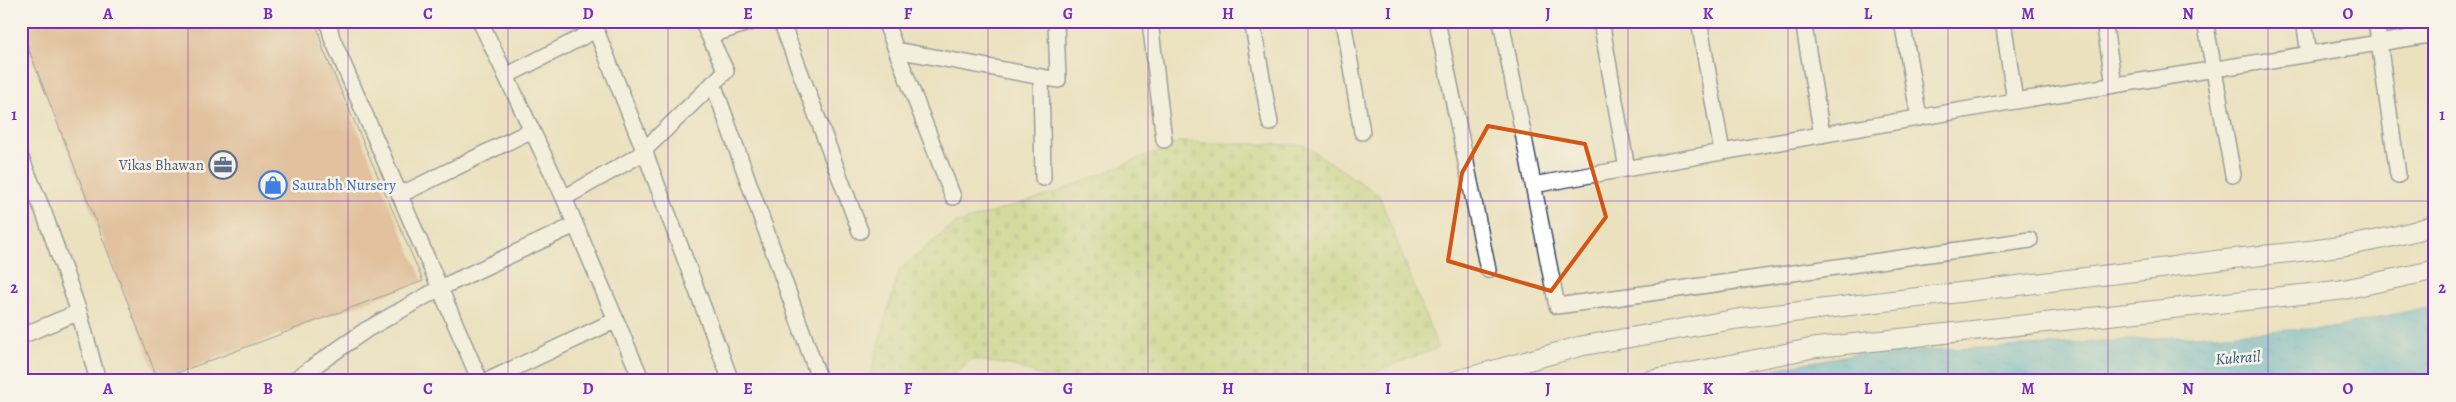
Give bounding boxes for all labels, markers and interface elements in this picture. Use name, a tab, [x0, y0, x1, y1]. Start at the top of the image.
text: A	[102, 3, 114, 25]
text: B	[263, 3, 273, 25]
text: C	[423, 3, 433, 25]
text: D	[582, 3, 594, 25]
text: E	[743, 3, 753, 25]
text: F	[904, 3, 913, 25]
text: G	[1063, 3, 1073, 25]
text: H	[1222, 3, 1234, 25]
text: I	[1385, 3, 1391, 25]
text: J	[1545, 3, 1551, 25]
text: K	[1703, 3, 1714, 25]
text: L	[1864, 3, 1873, 25]
text: M	[2021, 3, 2035, 25]
text: N	[2182, 3, 2194, 25]
text: O	[2343, 3, 2354, 25]
text: 1	[11, 104, 17, 126]
text: 1	[2439, 104, 2445, 126]
office icon: Vikas Bhawan	[208, 150, 238, 180]
place label: Vikas Bhawan	[118, 155, 204, 175]
shop icon: Saurabh Nursery	[258, 170, 288, 200]
place label: Saurabh Nursery	[292, 175, 396, 195]
text: 2	[10, 277, 18, 299]
text: 2	[2438, 277, 2446, 299]
water label: Kukrail	[2215, 345, 2261, 371]
text: A	[102, 378, 114, 400]
text: B	[263, 378, 273, 400]
text: C	[423, 378, 433, 400]
text: D	[582, 378, 594, 400]
text: E	[743, 378, 753, 400]
text: F	[904, 378, 913, 400]
text: G	[1063, 378, 1073, 400]
text: H	[1222, 378, 1234, 400]
text: I	[1385, 378, 1391, 400]
text: J	[1545, 378, 1551, 400]
text: K	[1703, 378, 1714, 400]
text: L	[1864, 378, 1873, 400]
text: M	[2021, 378, 2035, 400]
text: N	[2182, 378, 2194, 400]
text: O	[2343, 378, 2354, 400]

